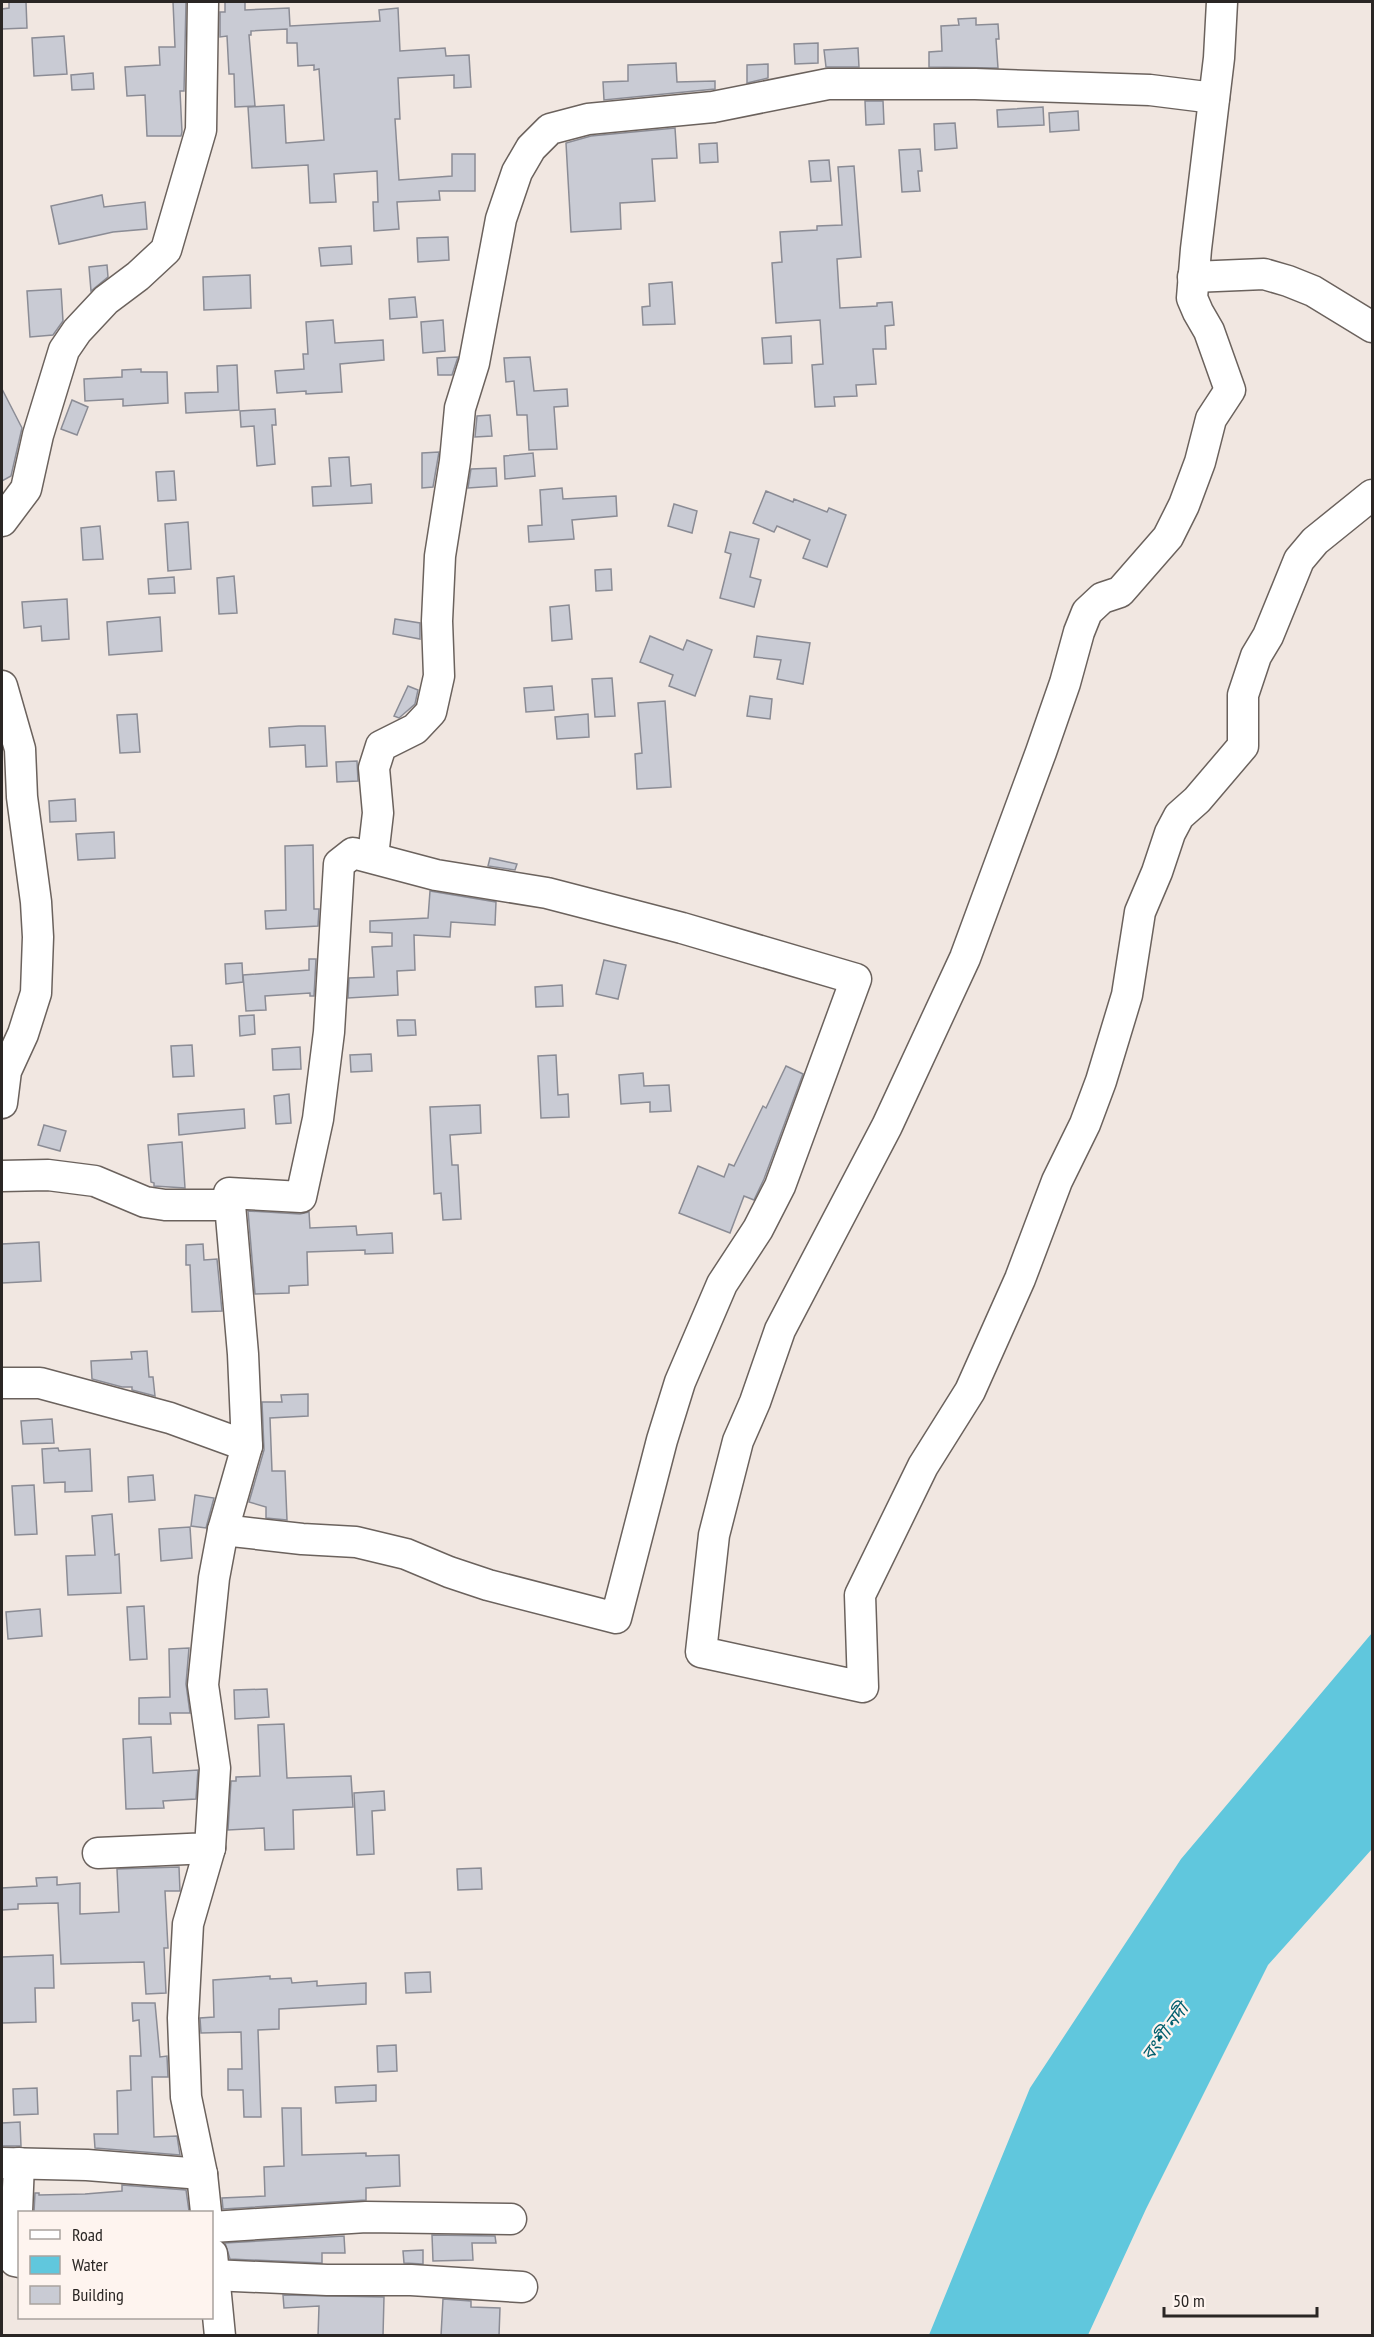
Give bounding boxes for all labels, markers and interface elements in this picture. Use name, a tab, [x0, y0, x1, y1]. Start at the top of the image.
water label: বংশী নদী	[1136, 1996, 1195, 2065]
legend	[18, 2211, 213, 2319]
text: Road	[72, 2223, 103, 2246]
text: Water	[72, 2253, 108, 2276]
scale bar	[1164, 2280, 1317, 2318]
text: Building	[72, 2283, 124, 2306]
text: 50 m	[1173, 2289, 1205, 2312]

